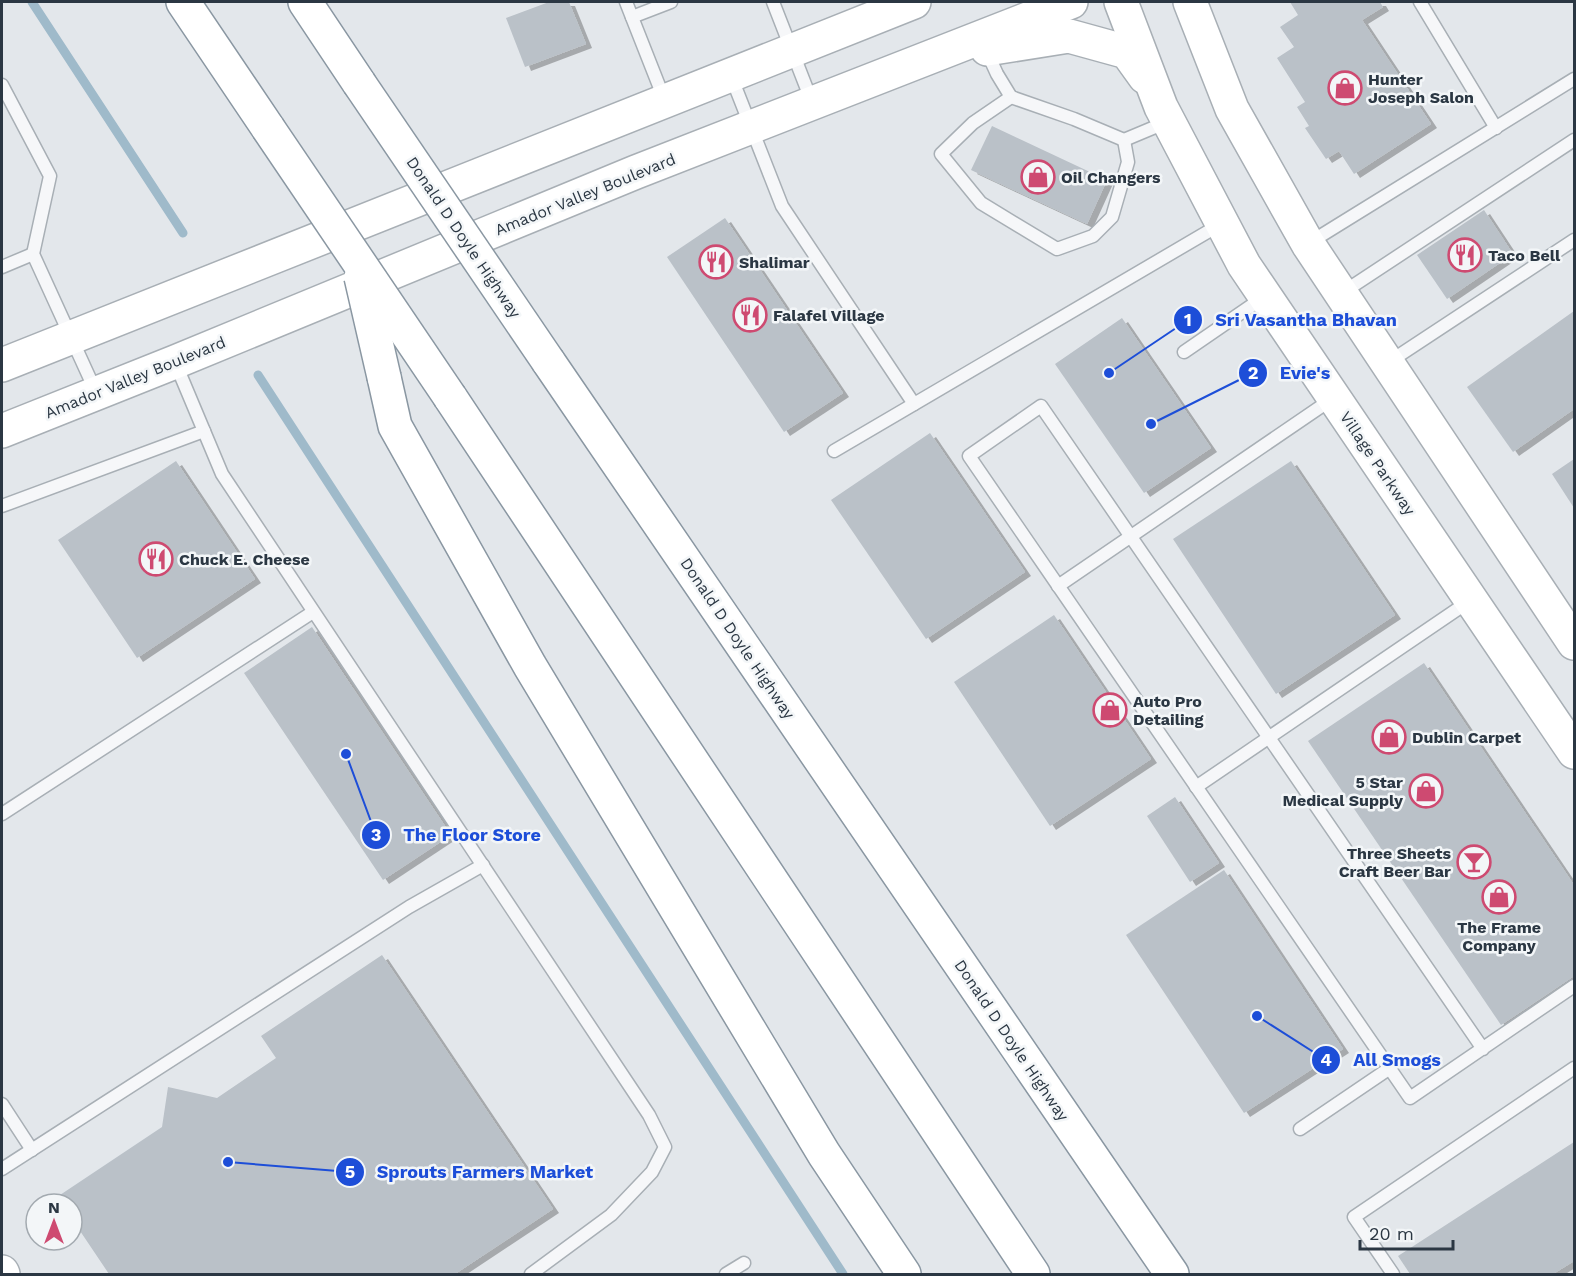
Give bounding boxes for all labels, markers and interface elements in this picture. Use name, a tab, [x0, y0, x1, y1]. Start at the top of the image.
shop icon: Hunter Joseph Salon	[1327, 70, 1363, 106]
place label: Hunter Joseph Salon	[1368, 70, 1474, 107]
street label: Amador Valley Boulevard	[492, 149, 678, 239]
street label: Donald D Doyle Highway	[402, 153, 525, 322]
shop icon: Oil Changers	[1020, 159, 1056, 195]
place label: Oil Changers	[1061, 168, 1161, 187]
restaurant icon: Taco Bell	[1447, 237, 1483, 273]
restaurant icon: Shalimar	[698, 244, 734, 280]
place label: Taco Bell	[1488, 246, 1561, 265]
place label: Shalimar	[739, 253, 810, 272]
restaurant icon: Falafel Village	[732, 297, 768, 333]
callout: Sri Vasantha Bhavan	[1173, 302, 1410, 338]
place label: Falafel Village	[773, 306, 885, 325]
text: 1	[1184, 309, 1192, 330]
text: Sri Vasantha Bhavan	[1215, 309, 1397, 330]
street label: Amador Valley Boulevard	[42, 332, 228, 422]
callout: Evie's	[1238, 355, 1343, 391]
text: 2	[1248, 362, 1258, 383]
text: Evie's	[1280, 362, 1331, 383]
street label: Village Parkway	[1336, 408, 1420, 519]
restaurant icon: Chuck E. Cheese	[138, 541, 174, 577]
place label: Chuck E. Cheese	[179, 550, 310, 569]
street label: Donald D Doyle Highway	[676, 554, 799, 723]
shop icon: Auto Pro Detailing	[1092, 692, 1128, 728]
place label: Auto Pro Detailing	[1133, 692, 1204, 729]
shop icon: Dublin Carpet	[1371, 719, 1407, 755]
place label: Dublin Carpet	[1412, 728, 1521, 747]
place label: 5 Star Medical Supply	[1282, 773, 1404, 810]
shop icon: 5 Star Medical Supply	[1408, 773, 1444, 809]
callout: The Floor Store	[361, 817, 553, 853]
text: 3	[371, 824, 381, 845]
text: The Floor Store	[403, 824, 541, 845]
place label: Three Sheets Craft Beer Bar	[1339, 844, 1451, 881]
bar icon: Three Sheets Craft Beer Bar	[1456, 844, 1492, 880]
shop icon: The Frame Company	[1481, 879, 1517, 915]
place label: The Frame Company	[1457, 918, 1541, 955]
street label: Donald D Doyle Highway	[950, 956, 1073, 1125]
callout: All Smogs	[1311, 1042, 1453, 1078]
text: 4	[1320, 1049, 1332, 1070]
text: All Smogs	[1353, 1049, 1441, 1070]
callout: Sprouts Farmers Market	[335, 1154, 605, 1190]
text: 5	[345, 1161, 355, 1182]
text: Sprouts Farmers Market	[377, 1161, 593, 1182]
north arrow	[24, 1192, 84, 1252]
text: N	[48, 1198, 60, 1217]
scale bar	[1360, 1213, 1453, 1251]
text: 20 m	[1369, 1223, 1414, 1244]

